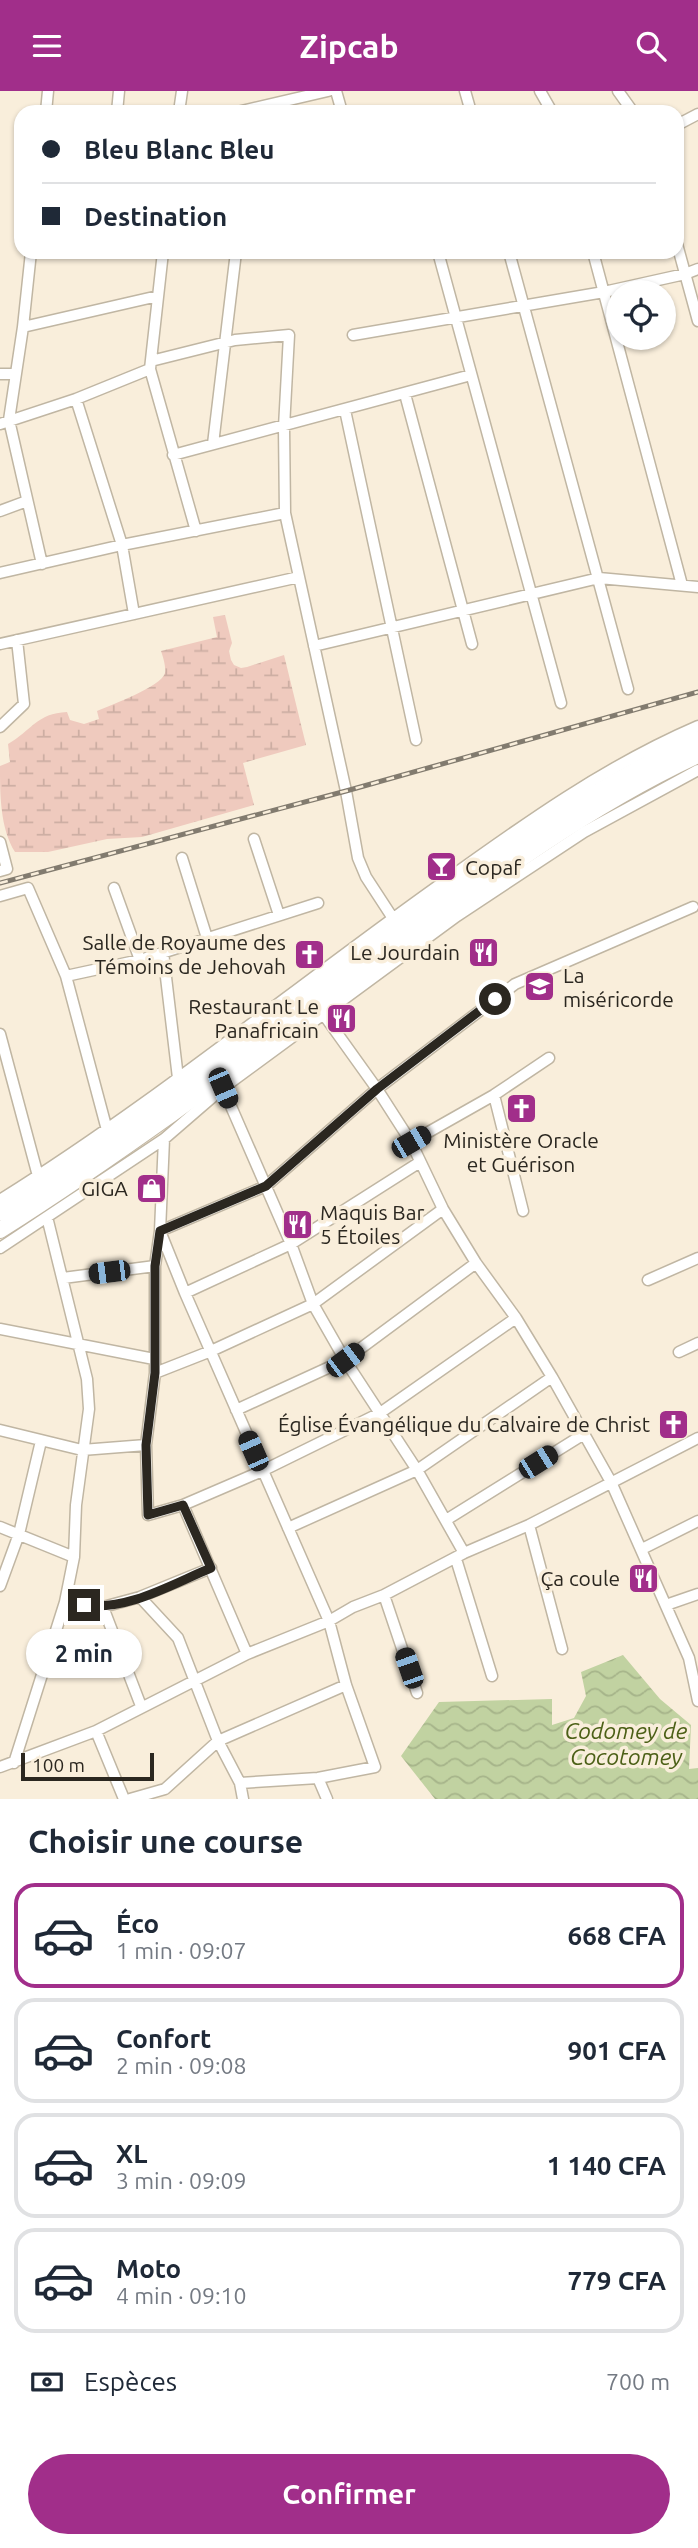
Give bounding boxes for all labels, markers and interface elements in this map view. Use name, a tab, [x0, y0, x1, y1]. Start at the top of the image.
icon: menu	[28, 27, 66, 65]
icon: search	[632, 27, 670, 65]
text: Zipcab	[299, 28, 399, 64]
text: Bleu Blanc Bleu	[84, 135, 274, 164]
text: Destination	[84, 202, 227, 231]
map controls	[606, 280, 676, 350]
button: locate	[606, 280, 676, 350]
bar icon: Copaf	[425, 850, 459, 884]
place label: Copaf	[465, 855, 522, 879]
place label: Salle de Royaume des Témoins de Jehovah	[82, 930, 286, 978]
restaurant icon: Le Jourdain	[466, 935, 500, 969]
church icon: Salle de Royaume des Témoins de Jehovah	[292, 937, 326, 971]
place label: Le Jourdain	[350, 940, 460, 964]
place label: La miséricorde	[563, 963, 674, 1011]
school or university icon: La miséricorde	[523, 970, 557, 1004]
route start	[479, 983, 511, 1015]
place label: Restaurant Le Panafricain	[188, 994, 319, 1042]
restaurant icon: Restaurant Le Panafricain	[325, 1001, 359, 1035]
car	[206, 1065, 241, 1111]
church icon: Ministère Oracle et Guérison	[504, 1091, 538, 1125]
car	[388, 1122, 435, 1162]
place label: Ministère Oracle et Guérison	[443, 1128, 599, 1176]
shop icon: GIGA	[134, 1171, 168, 1205]
place label: GIGA	[81, 1176, 128, 1200]
place label: Maquis Bar 5 Étoiles	[320, 1200, 424, 1248]
restaurant icon: Maquis Bar 5 Étoiles	[280, 1207, 314, 1241]
car	[87, 1259, 132, 1285]
car	[322, 1339, 369, 1381]
church icon: Église Évangélique du Calvaire de Christ	[656, 1407, 690, 1441]
place label: Église Évangélique du Calvaire de Christ	[278, 1412, 650, 1436]
car	[235, 1428, 272, 1474]
car	[515, 1442, 562, 1482]
restaurant icon: Ça coule	[626, 1561, 660, 1595]
place label: Ça coule	[540, 1566, 620, 1590]
route end	[68, 1589, 100, 1621]
callout: 2 min	[26, 1629, 142, 1679]
text: 2 min	[55, 1641, 113, 1666]
car	[393, 1645, 426, 1691]
water label: Codomey de Cocotomey	[565, 1718, 688, 1769]
scale bar	[21, 1750, 154, 1782]
text: 100 m	[32, 1754, 85, 1776]
text: Choisir une course	[28, 1823, 303, 1859]
icon: car	[32, 1904, 95, 1967]
text: Éco	[116, 1909, 159, 1938]
text: 668 CFA	[568, 1921, 666, 1950]
text: 1 min · 09:07	[116, 1938, 247, 1963]
icon: car	[32, 2019, 95, 2082]
text: Confort	[116, 2024, 211, 2053]
text: 901 CFA	[568, 2036, 666, 2065]
text: 2 min · 09:08	[116, 2053, 247, 2078]
icon: car	[32, 2134, 95, 2197]
text: XL	[116, 2139, 147, 2168]
text: 1 140 CFA	[547, 2151, 666, 2180]
text: 3 min · 09:09	[116, 2168, 247, 2193]
icon: car	[32, 2249, 95, 2312]
text: Moto	[116, 2254, 181, 2283]
text: 779 CFA	[568, 2266, 666, 2295]
text: 4 min · 09:10	[116, 2283, 247, 2308]
icon: cash	[28, 2363, 66, 2401]
text: Espèces	[84, 2367, 177, 2396]
text: 700 m	[606, 2369, 670, 2394]
button: Confirmer	[28, 2454, 670, 2534]

